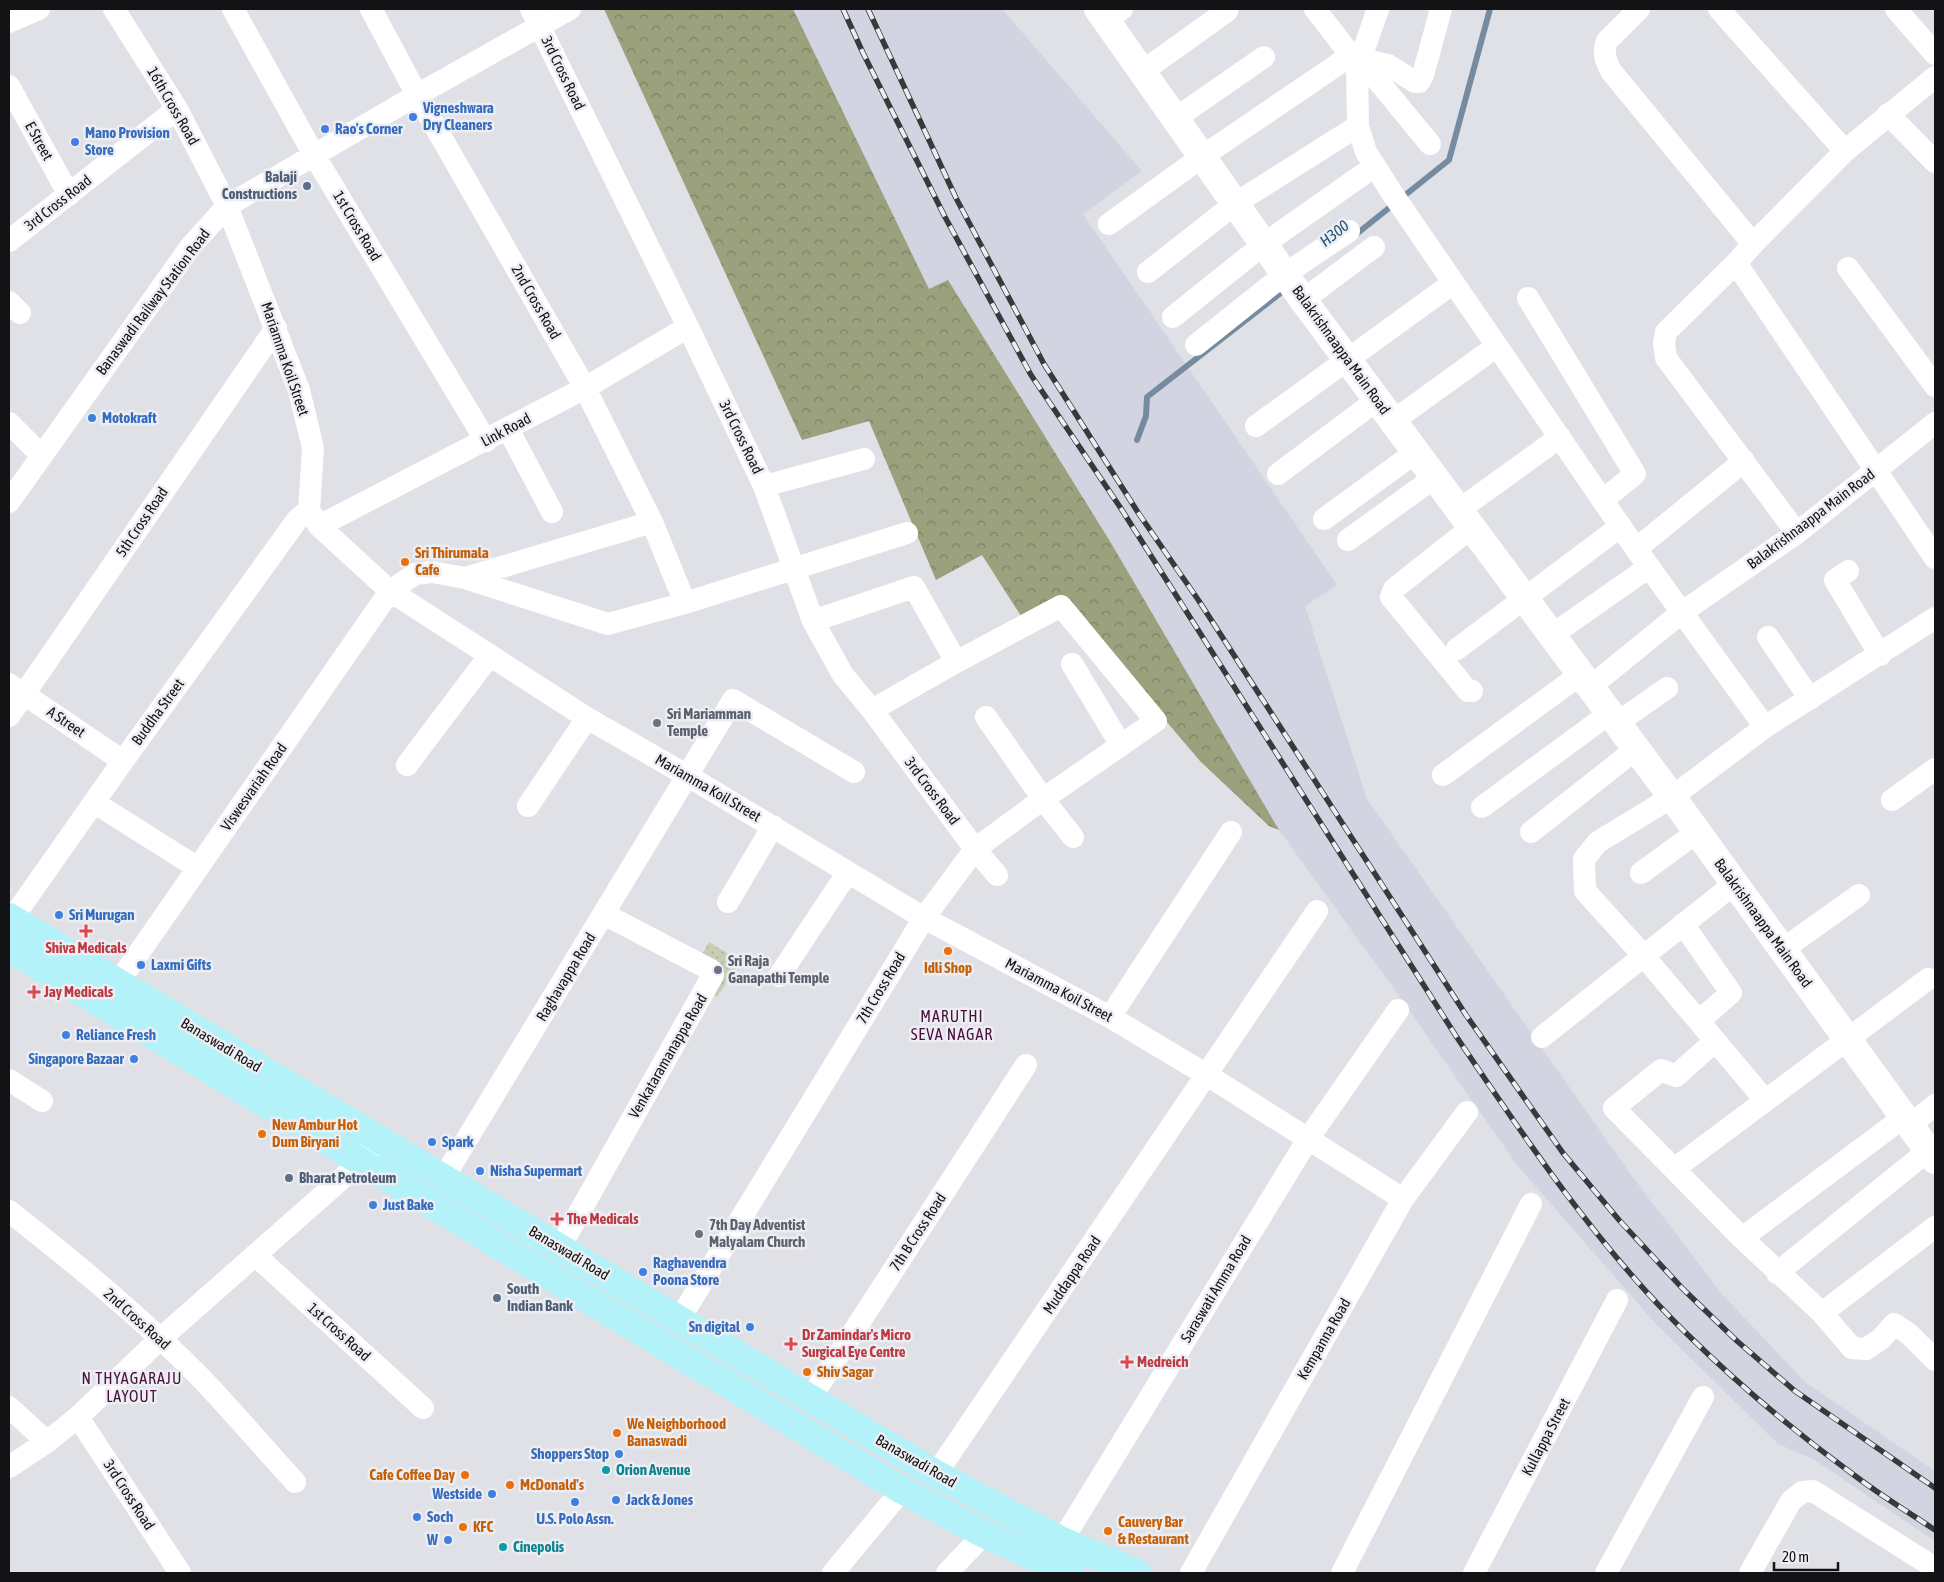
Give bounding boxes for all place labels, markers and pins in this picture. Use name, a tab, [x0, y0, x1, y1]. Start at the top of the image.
place label: Vigneshwara Dry Cleaners	[422, 99, 494, 133]
marker: Vigneshwara Dry Cleaners	[407, 111, 419, 123]
place label: Rao's Corner	[335, 120, 403, 137]
marker: Rao's Corner	[319, 123, 331, 135]
place label: Mano Provision Store	[85, 124, 170, 158]
marker: Mano Provision Store	[69, 136, 81, 148]
place label: Balaji Constructions	[222, 168, 298, 202]
marker: Balaji Constructions	[301, 180, 313, 192]
place label: Motokraft	[102, 409, 157, 426]
marker: Motokraft	[86, 412, 98, 424]
place label: Sri Thirumala Cafe	[415, 544, 489, 578]
marker: Sri Thirumala Cafe	[399, 556, 411, 568]
place label: Sri Mariamman Temple	[667, 705, 751, 739]
marker: Sri Mariamman Temple	[651, 717, 663, 729]
place label: Sri Murugan	[69, 906, 135, 923]
marker: Sri Murugan	[53, 909, 65, 921]
marker: Shiva Medicals	[80, 925, 92, 937]
place label: Shiva Medicals	[45, 939, 127, 956]
marker: Idli Shop	[942, 945, 954, 957]
place label: Sri Raja Ganapathi Temple	[728, 952, 830, 986]
place label: Laxmi Gifts	[151, 956, 212, 973]
marker: Laxmi Gifts	[135, 959, 147, 971]
place label: Idli Shop	[924, 959, 972, 976]
marker: Sri Raja Ganapathi Temple	[712, 964, 724, 976]
place label: Jay Medicals	[43, 983, 114, 1000]
marker: Jay Medicals	[28, 986, 40, 998]
place label: Reliance Fresh	[76, 1026, 156, 1043]
marker: Reliance Fresh	[60, 1029, 72, 1041]
place label: Singapore Bazaar	[29, 1050, 125, 1067]
marker: Singapore Bazaar	[128, 1053, 140, 1065]
place label: New Ambur Hot Dum Biryani	[272, 1116, 358, 1150]
marker: New Ambur Hot Dum Biryani	[256, 1128, 268, 1140]
place label: Spark	[442, 1133, 474, 1150]
marker: Spark	[426, 1136, 438, 1148]
place label: Nisha Supermart	[490, 1162, 583, 1179]
marker: Nisha Supermart	[474, 1165, 486, 1177]
place label: Bharat Petroleum	[299, 1169, 397, 1186]
marker: Bharat Petroleum	[283, 1172, 295, 1184]
place label: Just Bake	[382, 1196, 434, 1213]
marker: Just Bake	[367, 1199, 379, 1211]
place label: The Medicals	[567, 1210, 639, 1227]
marker: The Medicals	[551, 1213, 563, 1225]
place label: 7th Day Adventist Malyalam Church	[709, 1216, 806, 1250]
marker: 7th Day Adventist Malyalam Church	[693, 1228, 705, 1240]
place label: Raghavendra Poona Store	[653, 1254, 727, 1288]
marker: Raghavendra Poona Store	[637, 1266, 649, 1278]
place label: South Indian Bank	[507, 1280, 573, 1314]
marker: South Indian Bank	[491, 1292, 503, 1304]
place label: Sn digital	[689, 1318, 741, 1335]
marker: Sn digital	[744, 1321, 756, 1333]
place label: Dr Zamindar's Micro Surgical Eye Centre	[802, 1326, 911, 1360]
marker: Dr Zamindar's Micro Surgical Eye Centre	[784, 1337, 798, 1351]
place label: Medreich	[1137, 1353, 1188, 1370]
marker: Medreich	[1121, 1356, 1133, 1368]
place label: Shiv Sagar	[817, 1363, 874, 1380]
marker: Shiv Sagar	[801, 1366, 813, 1378]
place label: We Neighborhood Banaswadi	[626, 1415, 726, 1449]
marker: We Neighborhood Banaswadi	[611, 1427, 623, 1439]
place label: Shoppers Stop	[531, 1445, 609, 1462]
marker: Shoppers Stop	[613, 1448, 625, 1460]
place label: Orion Avenue	[616, 1461, 691, 1478]
marker: Orion Avenue	[600, 1464, 612, 1476]
place label: Cafe Coffee Day	[369, 1466, 456, 1483]
marker: Cafe Coffee Day	[459, 1469, 471, 1481]
place label: McDonald's	[520, 1476, 585, 1493]
marker: McDonald's	[504, 1479, 516, 1491]
place label: Westside	[431, 1485, 482, 1502]
marker: Westside	[486, 1488, 498, 1500]
place label: Jack & Jones	[625, 1491, 694, 1508]
marker: Jack & Jones	[610, 1494, 622, 1506]
marker: U.S. Polo Assn.	[569, 1496, 581, 1508]
place label: Soch	[427, 1508, 453, 1525]
place label: U.S. Polo Assn.	[536, 1510, 614, 1527]
marker: Soch	[411, 1511, 423, 1523]
place label: Cauvery Bar & Restaurant	[1118, 1513, 1189, 1547]
place label: KFC	[473, 1518, 493, 1535]
marker: KFC	[457, 1521, 469, 1533]
marker: Cauvery Bar & Restaurant	[1102, 1525, 1114, 1537]
place label: W	[426, 1531, 438, 1548]
marker: W	[442, 1534, 454, 1546]
place label: Cinepolis	[513, 1538, 565, 1555]
marker: Cinepolis	[497, 1541, 509, 1553]

